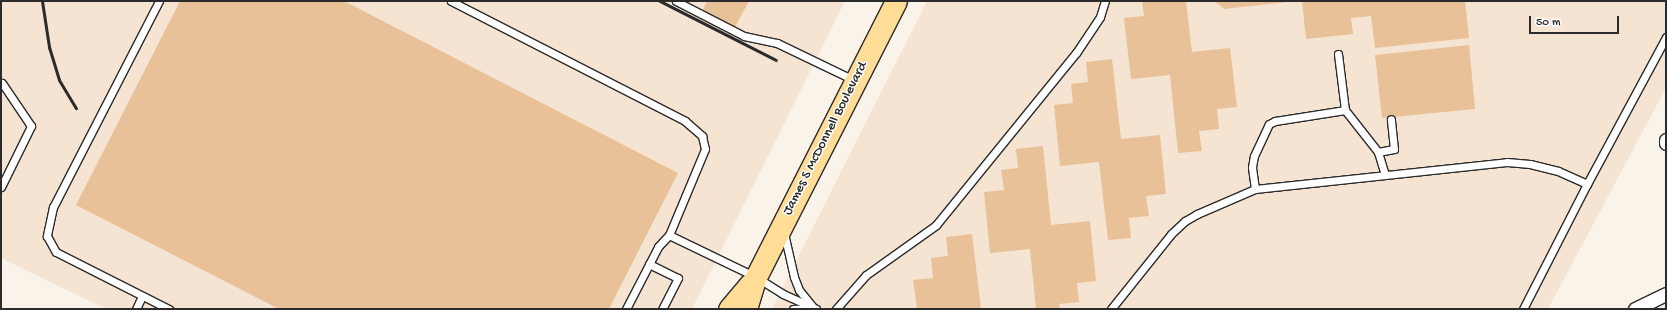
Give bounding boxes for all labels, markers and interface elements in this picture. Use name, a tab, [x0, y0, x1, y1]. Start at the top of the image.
scale bar	[1531, 8, 1621, 34]
text: 50 m	[1536, 16, 1561, 30]
street label: James S McDonnell Boulevard	[780, 59, 872, 219]

